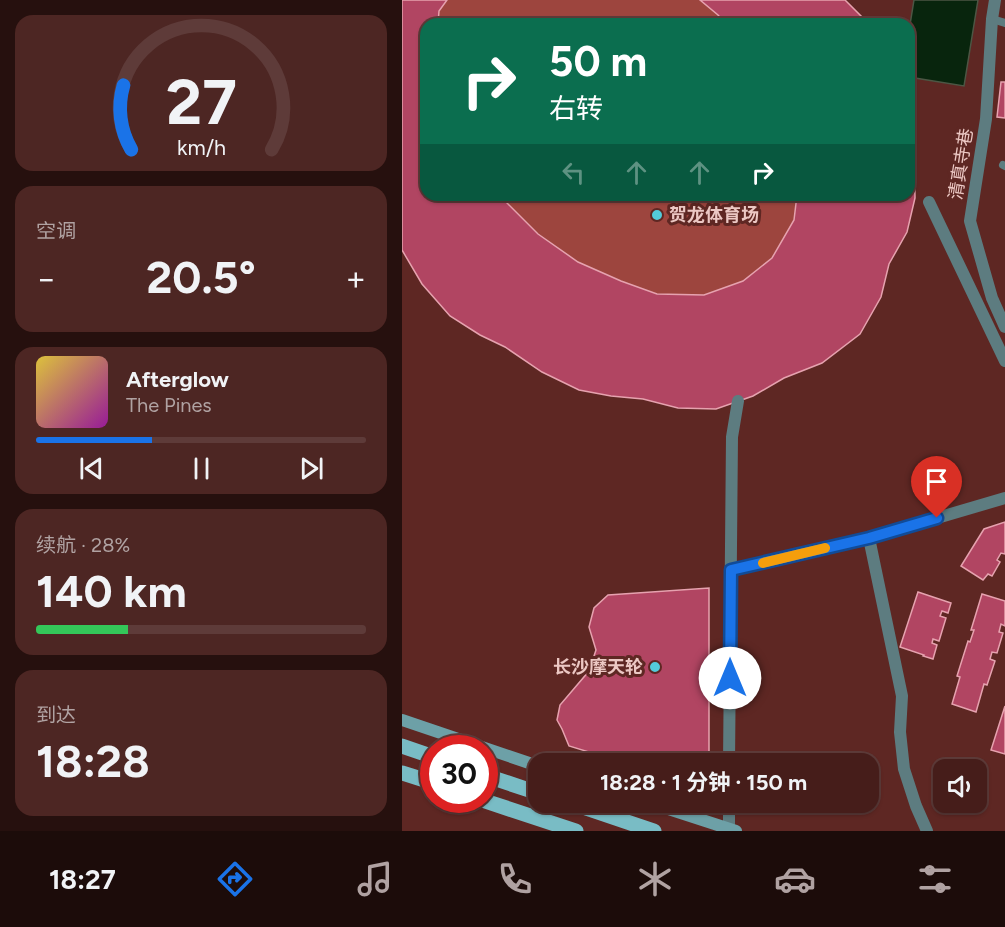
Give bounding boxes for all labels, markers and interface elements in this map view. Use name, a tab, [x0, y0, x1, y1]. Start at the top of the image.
text: 50 m	[549, 36, 647, 87]
icon: right	[450, 42, 528, 120]
text: 27	[166, 65, 236, 140]
text: 右转	[549, 92, 603, 125]
street label: 清真寺巷	[945, 127, 977, 201]
text: km/h	[177, 135, 225, 160]
icon: left	[557, 156, 590, 189]
icon: ahead	[620, 156, 653, 189]
icon: ahead	[683, 156, 716, 189]
icon: right	[746, 156, 779, 189]
place label: 贺龙体育场	[669, 204, 759, 226]
marker: 贺龙体育场	[650, 208, 664, 222]
text: 空调	[36, 219, 76, 243]
text: 20.5°	[146, 250, 256, 304]
text: −	[36, 259, 57, 298]
text: +	[345, 259, 366, 298]
text: Afterglow	[126, 366, 229, 393]
text: The Pines	[126, 393, 212, 417]
icon: previous	[75, 452, 108, 485]
icon: pause	[185, 452, 218, 485]
icon: next	[295, 452, 328, 485]
pin	[911, 456, 962, 518]
icon: arrive	[920, 465, 953, 498]
text: 续航 · 28%	[36, 533, 130, 557]
text: 140 km	[36, 564, 187, 618]
position arrow	[698, 646, 762, 710]
place label: 长沙摩天轮	[553, 656, 643, 678]
marker: 长沙摩天轮	[648, 660, 662, 674]
text: 到达	[36, 703, 76, 727]
text: 18:28	[36, 734, 150, 788]
speed limit sign: 30	[420, 735, 498, 813]
map controls	[933, 759, 987, 813]
button: sound	[933, 759, 987, 813]
text: 18:28 · 1 分钟 · 150 m	[600, 769, 807, 796]
icon: directions	[214, 858, 256, 900]
icon: music	[354, 858, 396, 900]
icon: phone	[494, 858, 536, 900]
icon: climate	[634, 858, 676, 900]
icon: car	[774, 858, 816, 900]
icon: filters	[914, 858, 956, 900]
text: 18:27	[49, 863, 116, 896]

